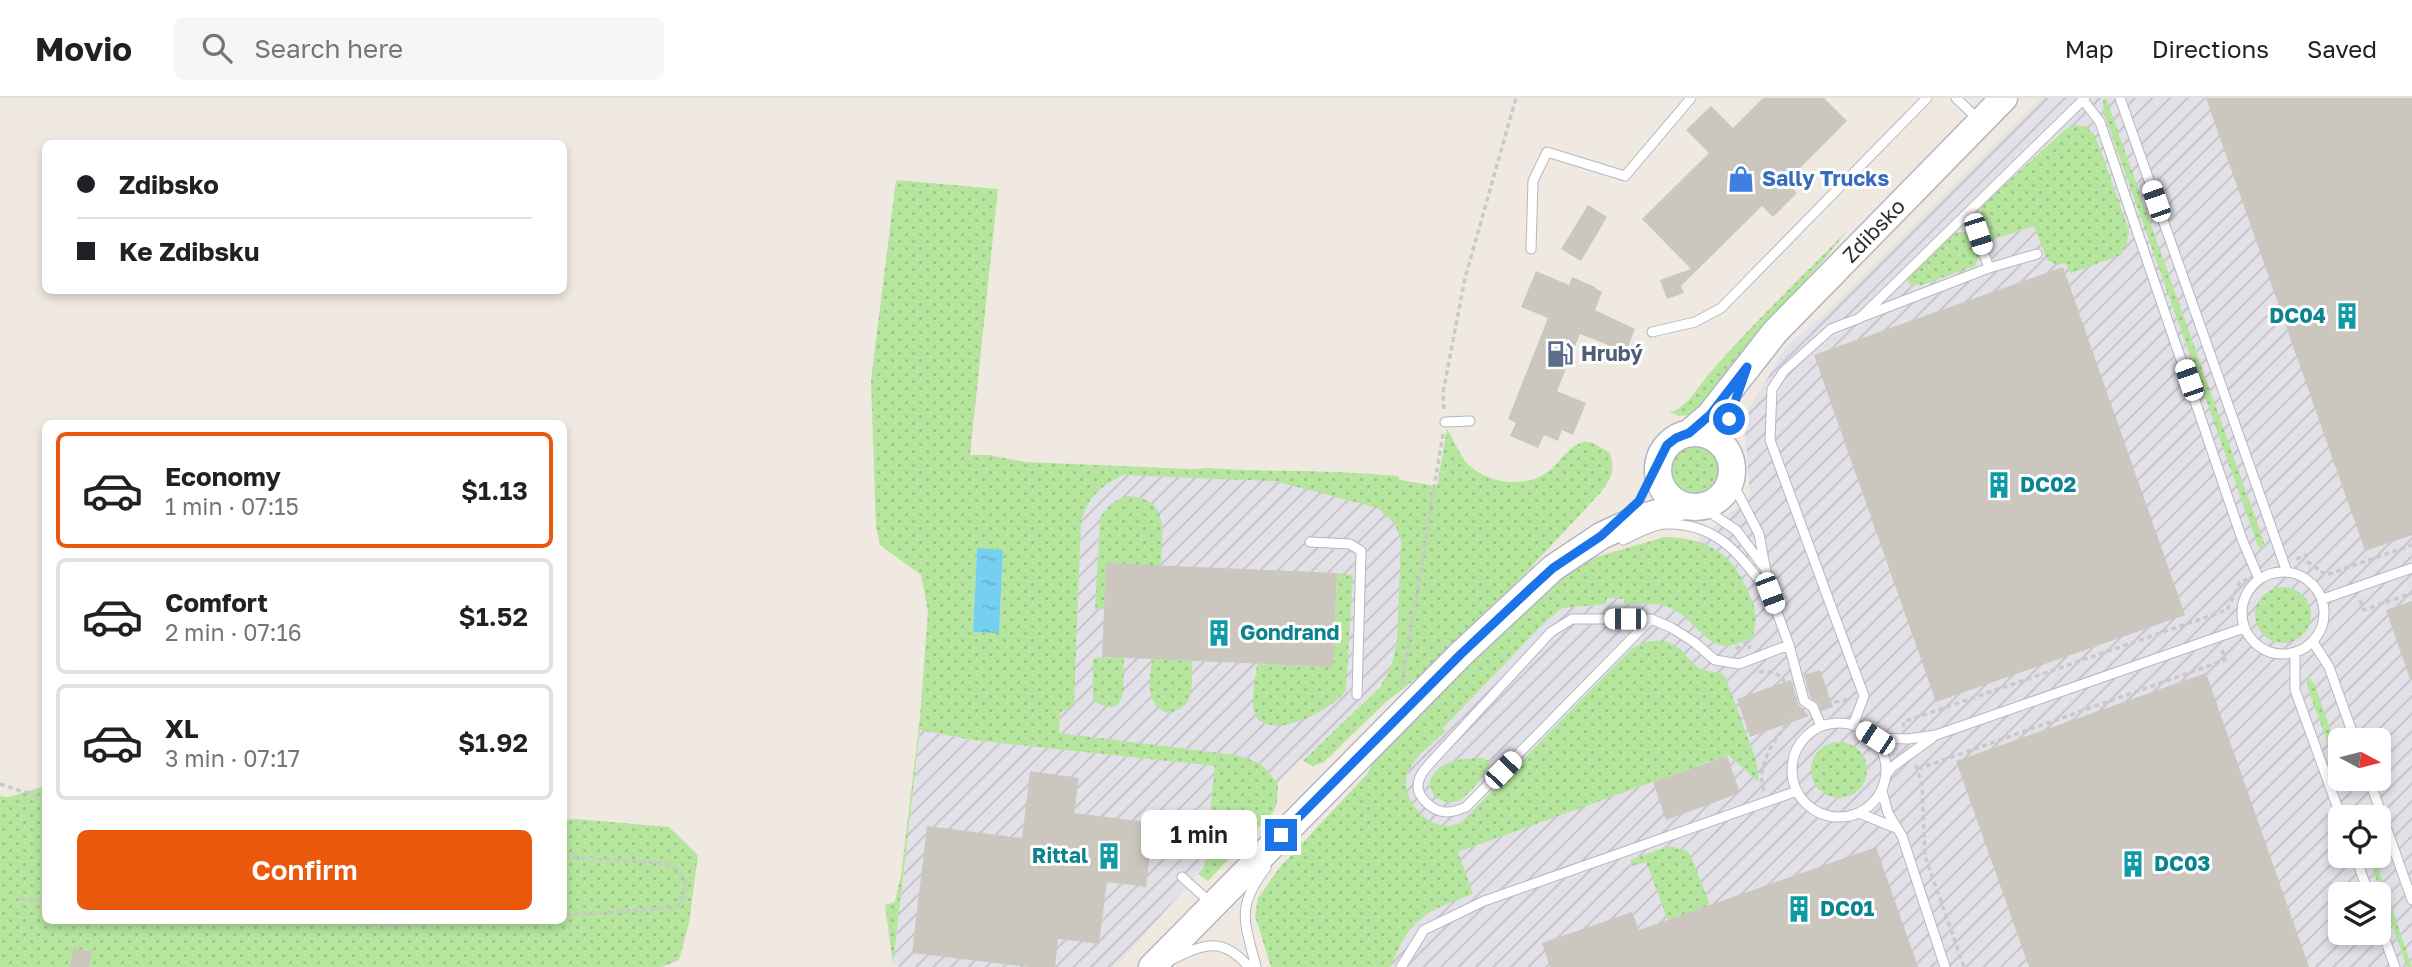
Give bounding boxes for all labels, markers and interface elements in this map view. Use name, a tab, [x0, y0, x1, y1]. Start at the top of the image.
search box	[174, 17, 664, 80]
text: Movio	[35, 29, 132, 68]
icon: search	[198, 29, 236, 67]
text: Search here	[254, 33, 403, 64]
text: Map	[2065, 34, 2114, 63]
text: Directions	[2152, 34, 2269, 63]
text: Saved	[2307, 34, 2377, 63]
shop icon: Sally Trucks	[1726, 164, 1756, 194]
place label: Sally Trucks	[1762, 165, 1889, 191]
text: Zdibsko	[119, 169, 219, 200]
car	[2140, 178, 2173, 224]
street label: Zdibsko	[1837, 193, 1910, 268]
car	[1962, 211, 1995, 257]
text: Ke Zdibsku	[119, 236, 260, 267]
building icon: DC04	[2332, 301, 2362, 331]
place label: DC04	[2269, 302, 2326, 328]
fuel station icon: Hrubý	[1545, 339, 1575, 369]
place label: Hrubý	[1581, 340, 1643, 366]
car	[2173, 357, 2206, 403]
route start	[1713, 403, 1745, 435]
icon: car	[81, 459, 144, 522]
text: Economy	[165, 461, 281, 492]
building icon: DC02	[1984, 470, 2014, 500]
place label: DC02	[2020, 471, 2077, 497]
text: $1.13	[461, 475, 528, 506]
text: 1 min · 07:15	[165, 492, 299, 520]
car	[1753, 570, 1788, 616]
icon: car	[81, 585, 144, 648]
text: Comfort	[165, 587, 268, 618]
text: $1.52	[459, 601, 528, 632]
car	[1605, 609, 1647, 630]
text: 2 min · 07:16	[165, 618, 302, 646]
building icon: Gondrand	[1204, 618, 1234, 648]
place label: Gondrand	[1240, 619, 1339, 645]
icon: car	[81, 711, 144, 774]
text: XL	[165, 713, 199, 744]
car	[1852, 718, 1899, 758]
text: $1.92	[458, 727, 528, 758]
north arrow	[2328, 728, 2390, 791]
map controls	[2328, 728, 2391, 945]
text: 3 min · 07:17	[165, 744, 300, 772]
car	[1481, 748, 1526, 792]
button: locate	[2328, 805, 2391, 868]
callout: 1 min	[1141, 810, 1256, 860]
route end	[1265, 819, 1297, 851]
text: 1 min	[1170, 820, 1228, 848]
button: Confirm	[77, 830, 532, 910]
building icon: Rittal	[1094, 841, 1124, 871]
place label: Rittal	[1032, 842, 1088, 868]
building icon: DC03	[2118, 849, 2148, 879]
place label: DC03	[2154, 850, 2210, 876]
button: layers	[2328, 882, 2391, 945]
building icon: DC01	[1784, 894, 1814, 924]
place label: DC01	[1820, 895, 1875, 921]

